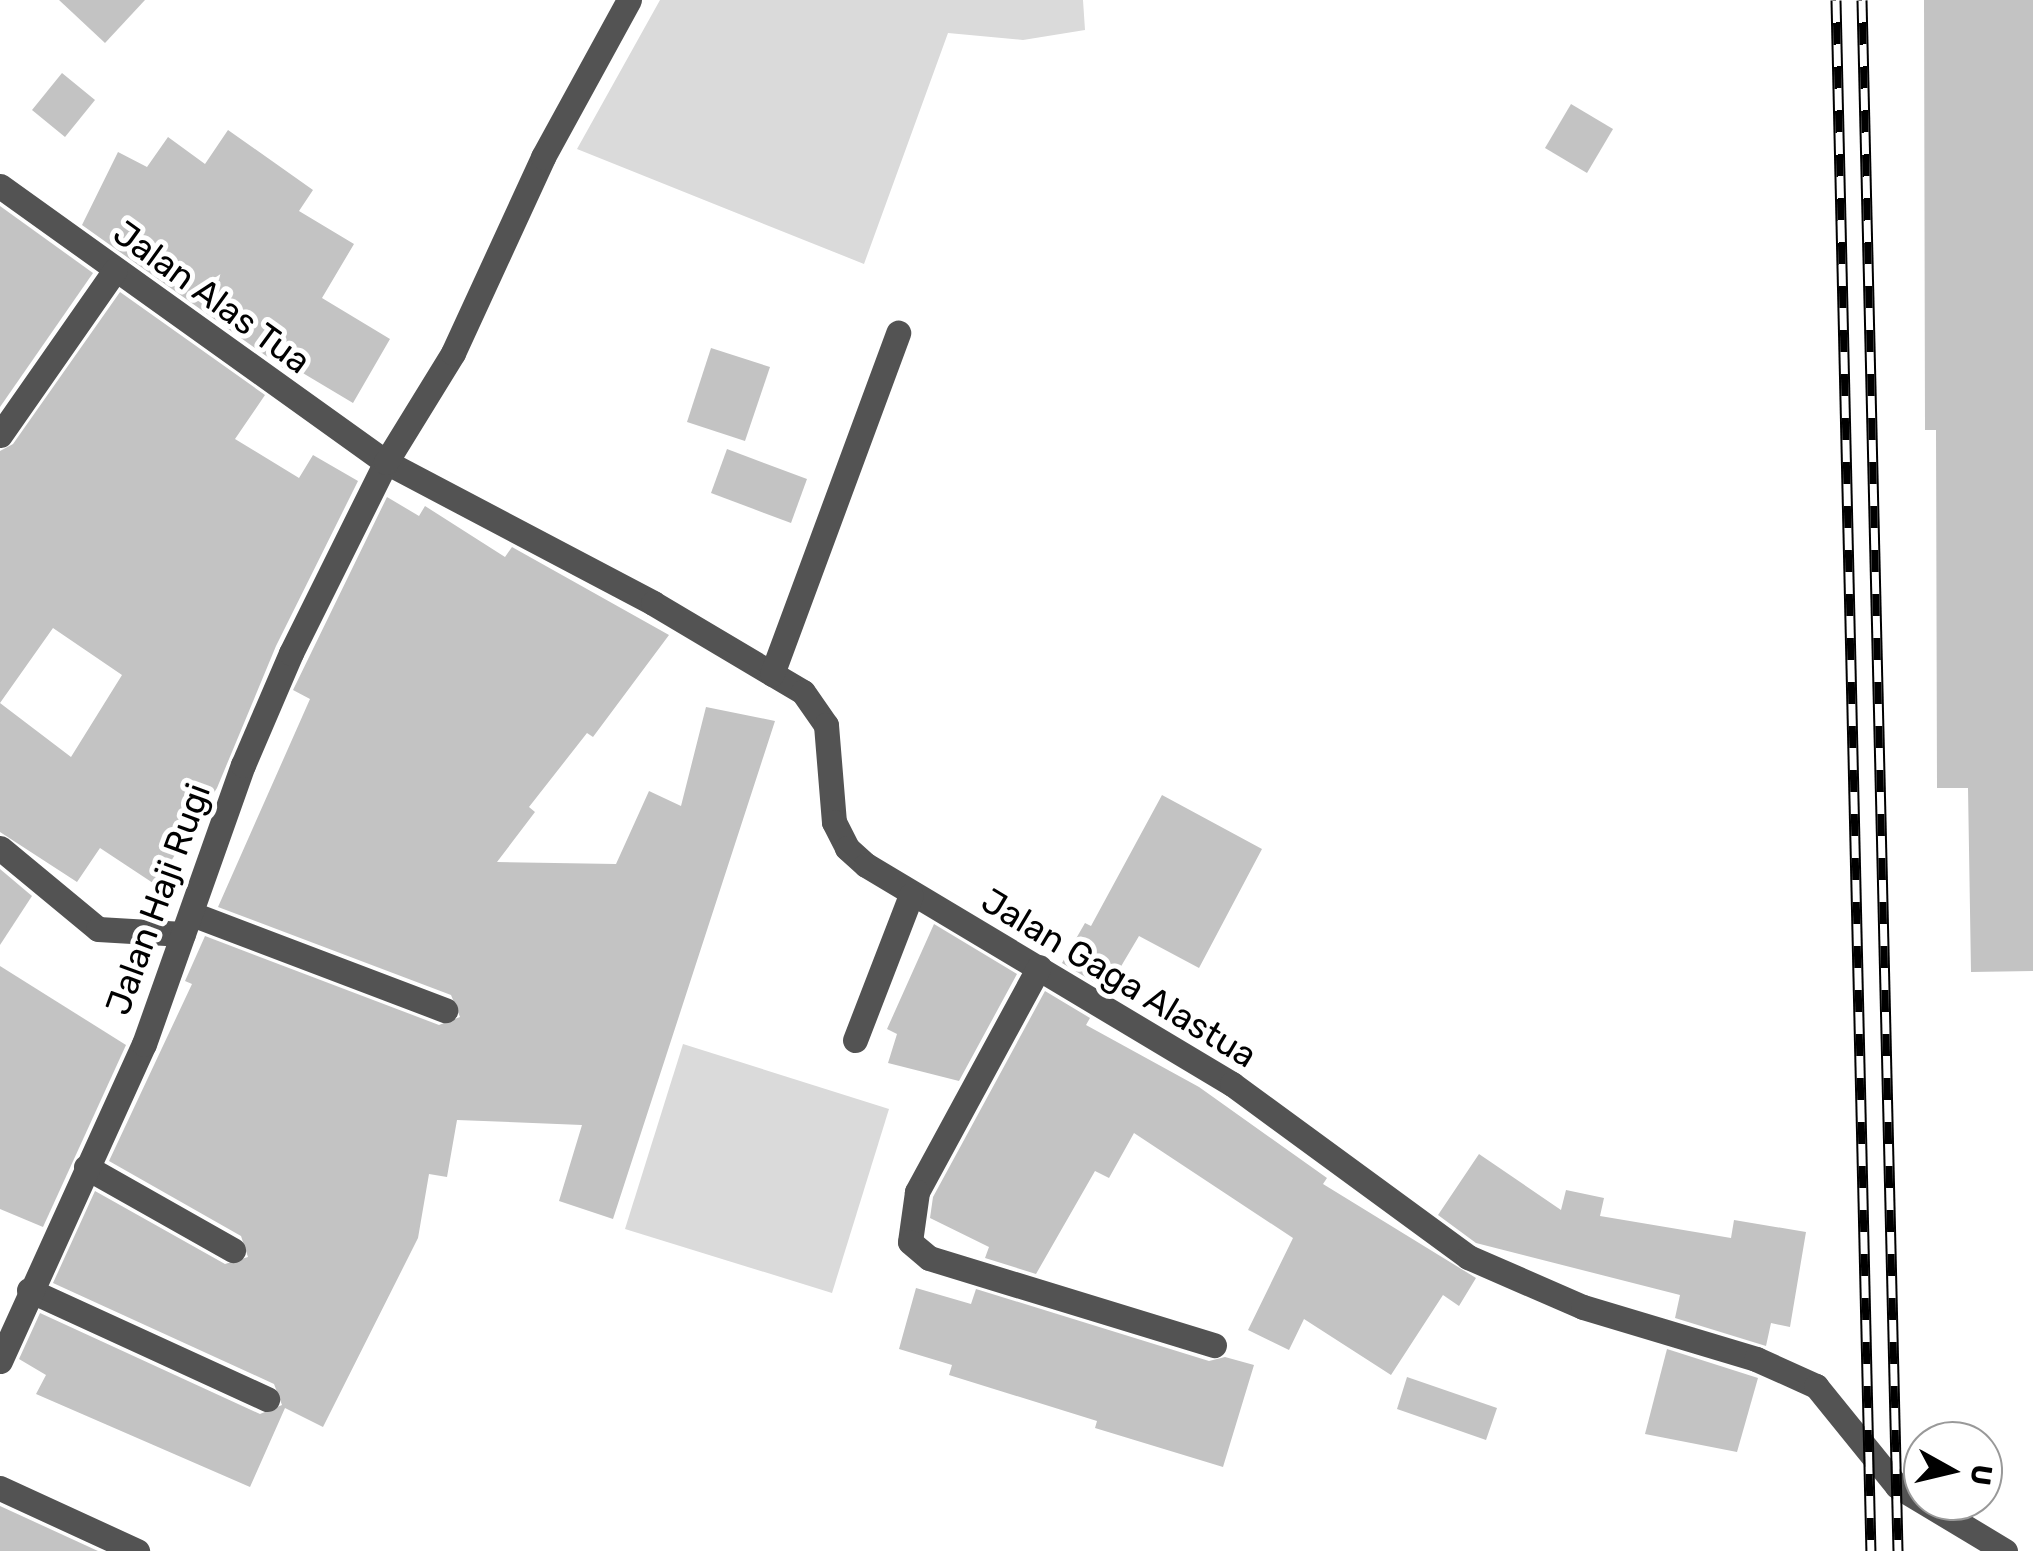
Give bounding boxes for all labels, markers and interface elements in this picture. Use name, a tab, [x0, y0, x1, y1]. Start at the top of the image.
street label: Jalan Alas Tua	[105, 211, 319, 383]
street label: Jalan Haji Rugi	[97, 778, 219, 1020]
street label: Jalan Gaga Alastua	[974, 879, 1264, 1077]
north arrow	[1903, 1421, 2003, 1521]
text: U	[1963, 1463, 1999, 1487]

